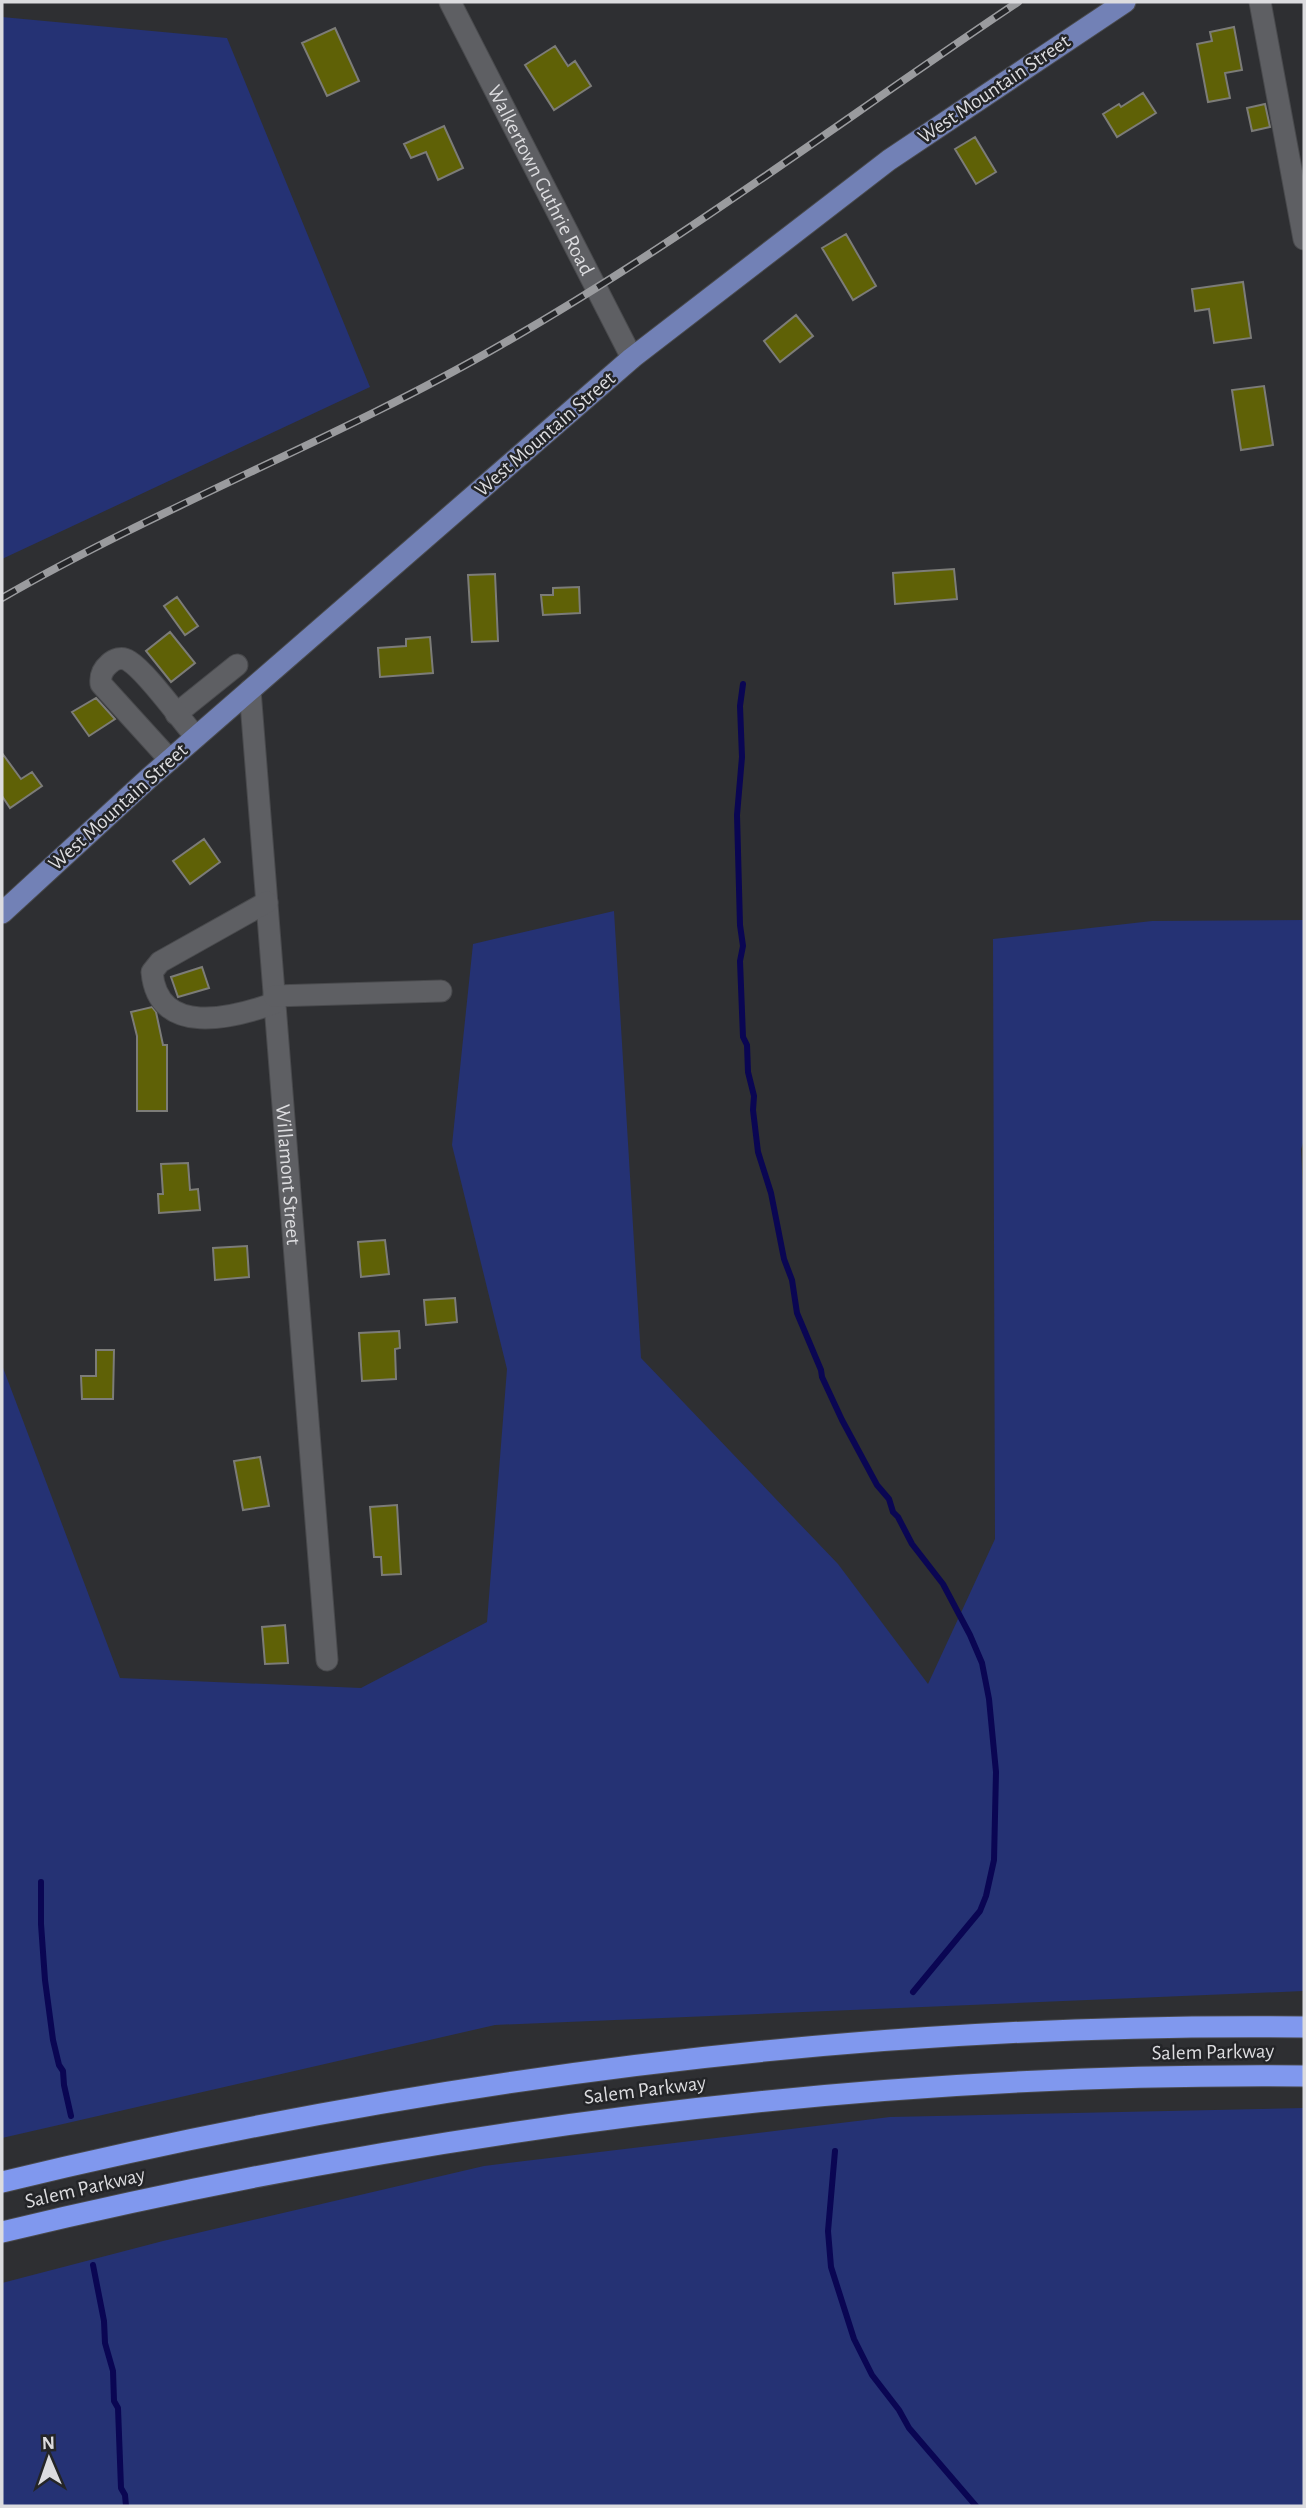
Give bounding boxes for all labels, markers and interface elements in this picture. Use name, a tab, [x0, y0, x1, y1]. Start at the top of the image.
street label: West Mountain Street	[914, 30, 1074, 148]
street label: Walkertown Guthrie Road	[484, 82, 598, 279]
street label: West Mountain Street	[471, 367, 619, 500]
street label: West Mountain Street	[45, 739, 192, 875]
street label: Willamont Street	[272, 1103, 305, 1246]
street label: Salem Parkway	[1151, 2040, 1275, 2064]
street label: Salem Parkway	[583, 2072, 707, 2108]
street label: Salem Parkway	[23, 2164, 147, 2212]
north arrow	[14, 2424, 84, 2494]
text: N	[42, 2434, 55, 2453]

